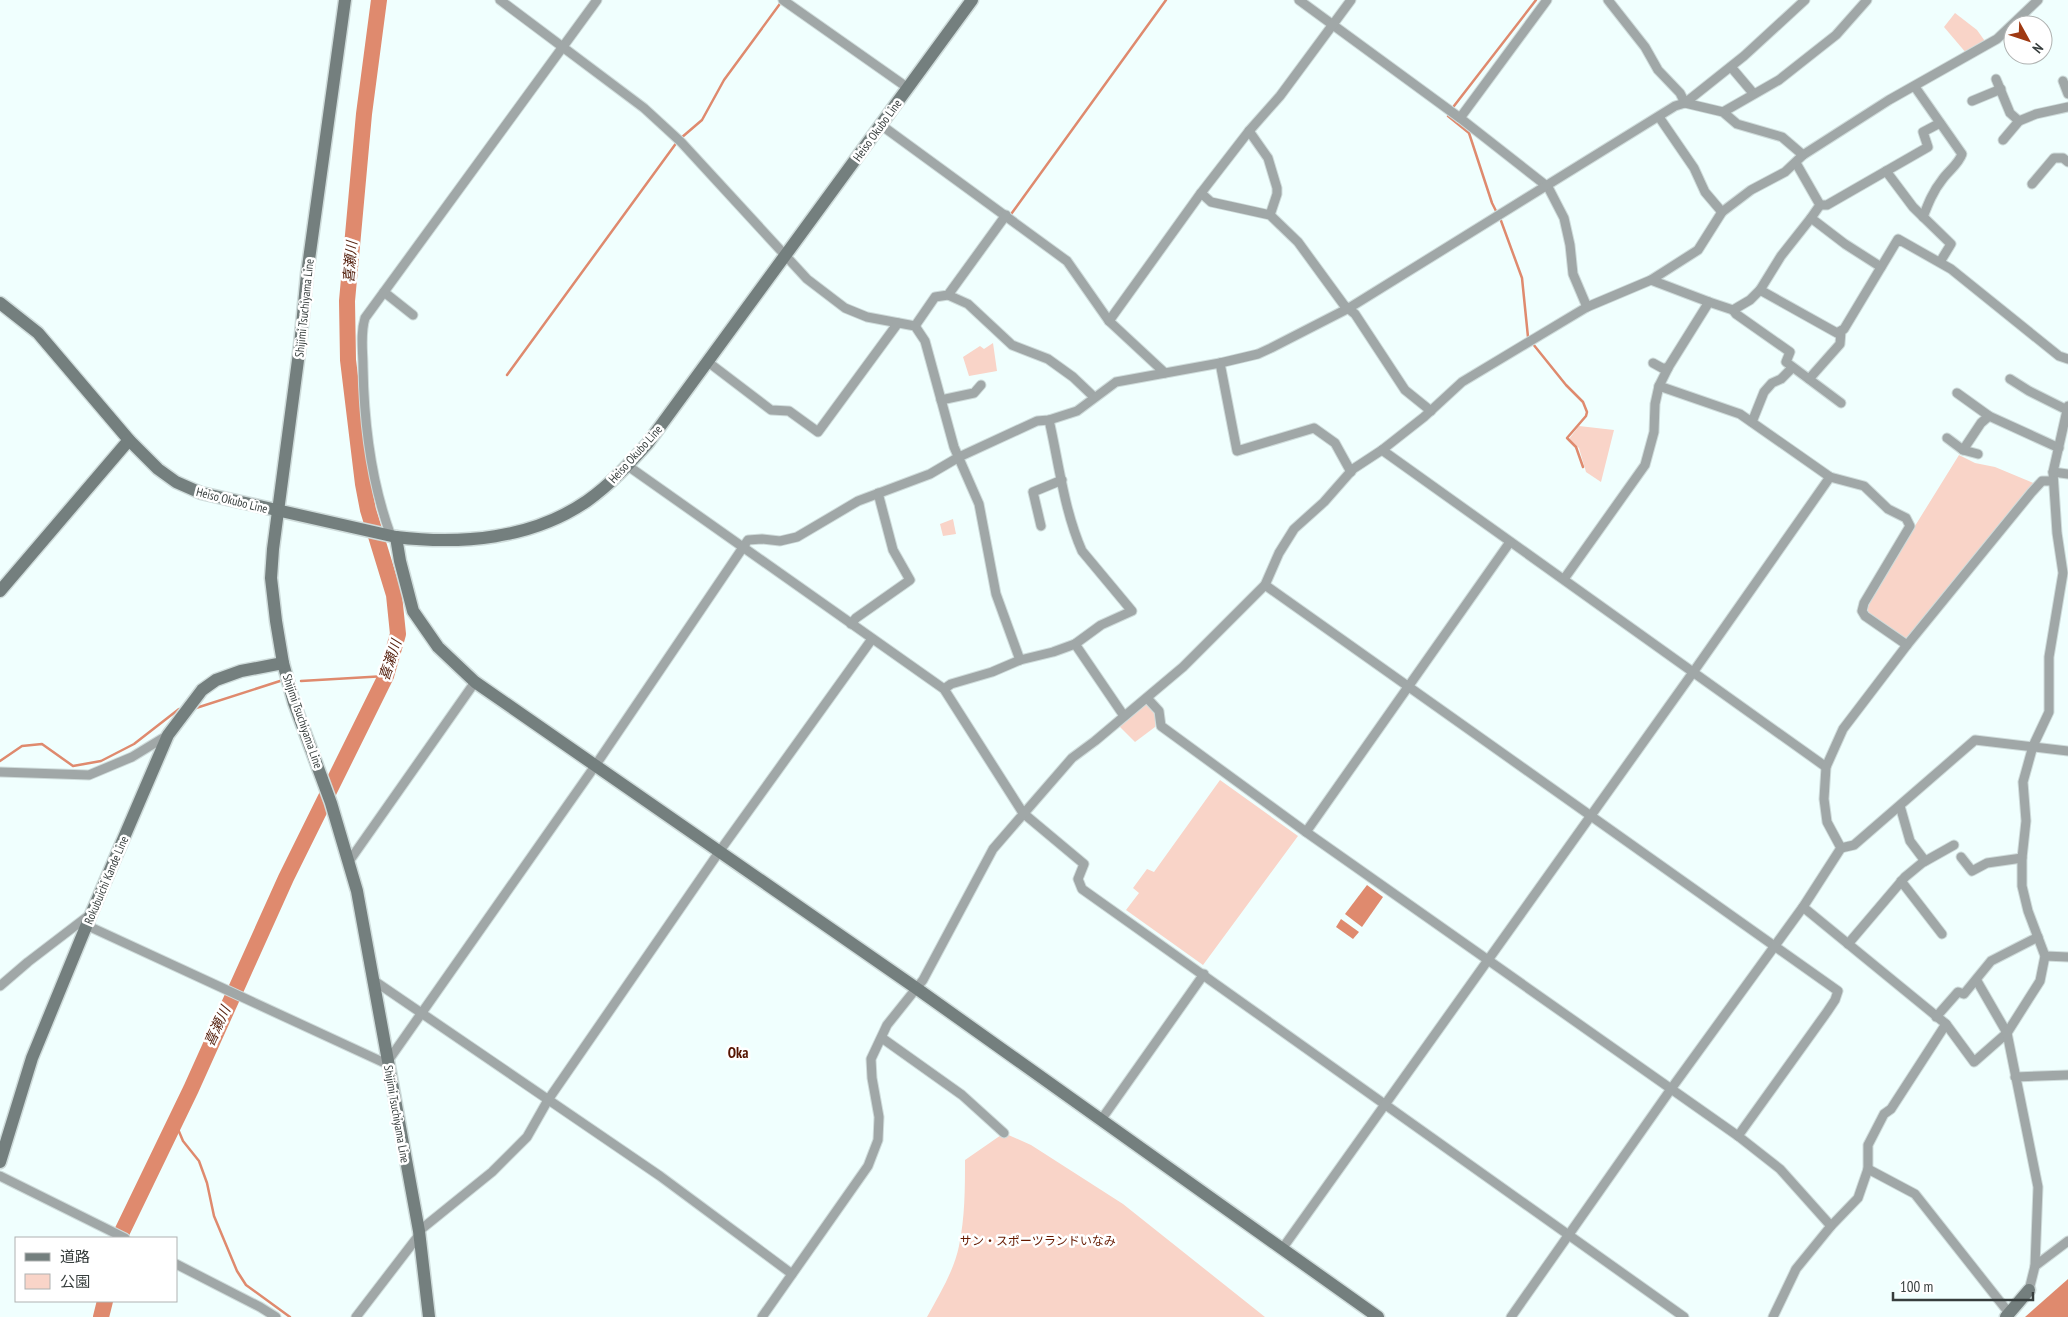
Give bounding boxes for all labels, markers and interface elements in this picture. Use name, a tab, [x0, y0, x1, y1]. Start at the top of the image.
north arrow	[2003, 15, 2053, 65]
text: N	[2029, 40, 2047, 57]
street label: Heiso Okubo Line	[849, 96, 905, 164]
water label: 喜瀬川	[339, 238, 361, 284]
street label: Shijimi Tsuchiyama Line	[291, 258, 317, 358]
street label: Heiso Okubo Line	[605, 422, 665, 486]
street label: Heiso Okubo Line	[195, 484, 269, 516]
water label: 喜瀬川	[375, 635, 406, 683]
street label: Shijimi Tsuchiyama Line	[280, 672, 326, 770]
street label: Rokubuichi Kande Line	[81, 834, 131, 926]
water label: 喜瀬川	[200, 1001, 235, 1049]
district label: Oka	[728, 1043, 748, 1062]
street label: Shijimi Tsuchiyama Line	[381, 1064, 413, 1164]
park label: サン・スポーツランドいなみ	[960, 1233, 1116, 1248]
legend	[15, 1237, 178, 1302]
text: 道路	[60, 1247, 90, 1266]
scale bar	[1893, 1270, 2033, 1302]
text: 公園	[60, 1272, 90, 1291]
text: 100 m	[1900, 1277, 1933, 1296]

